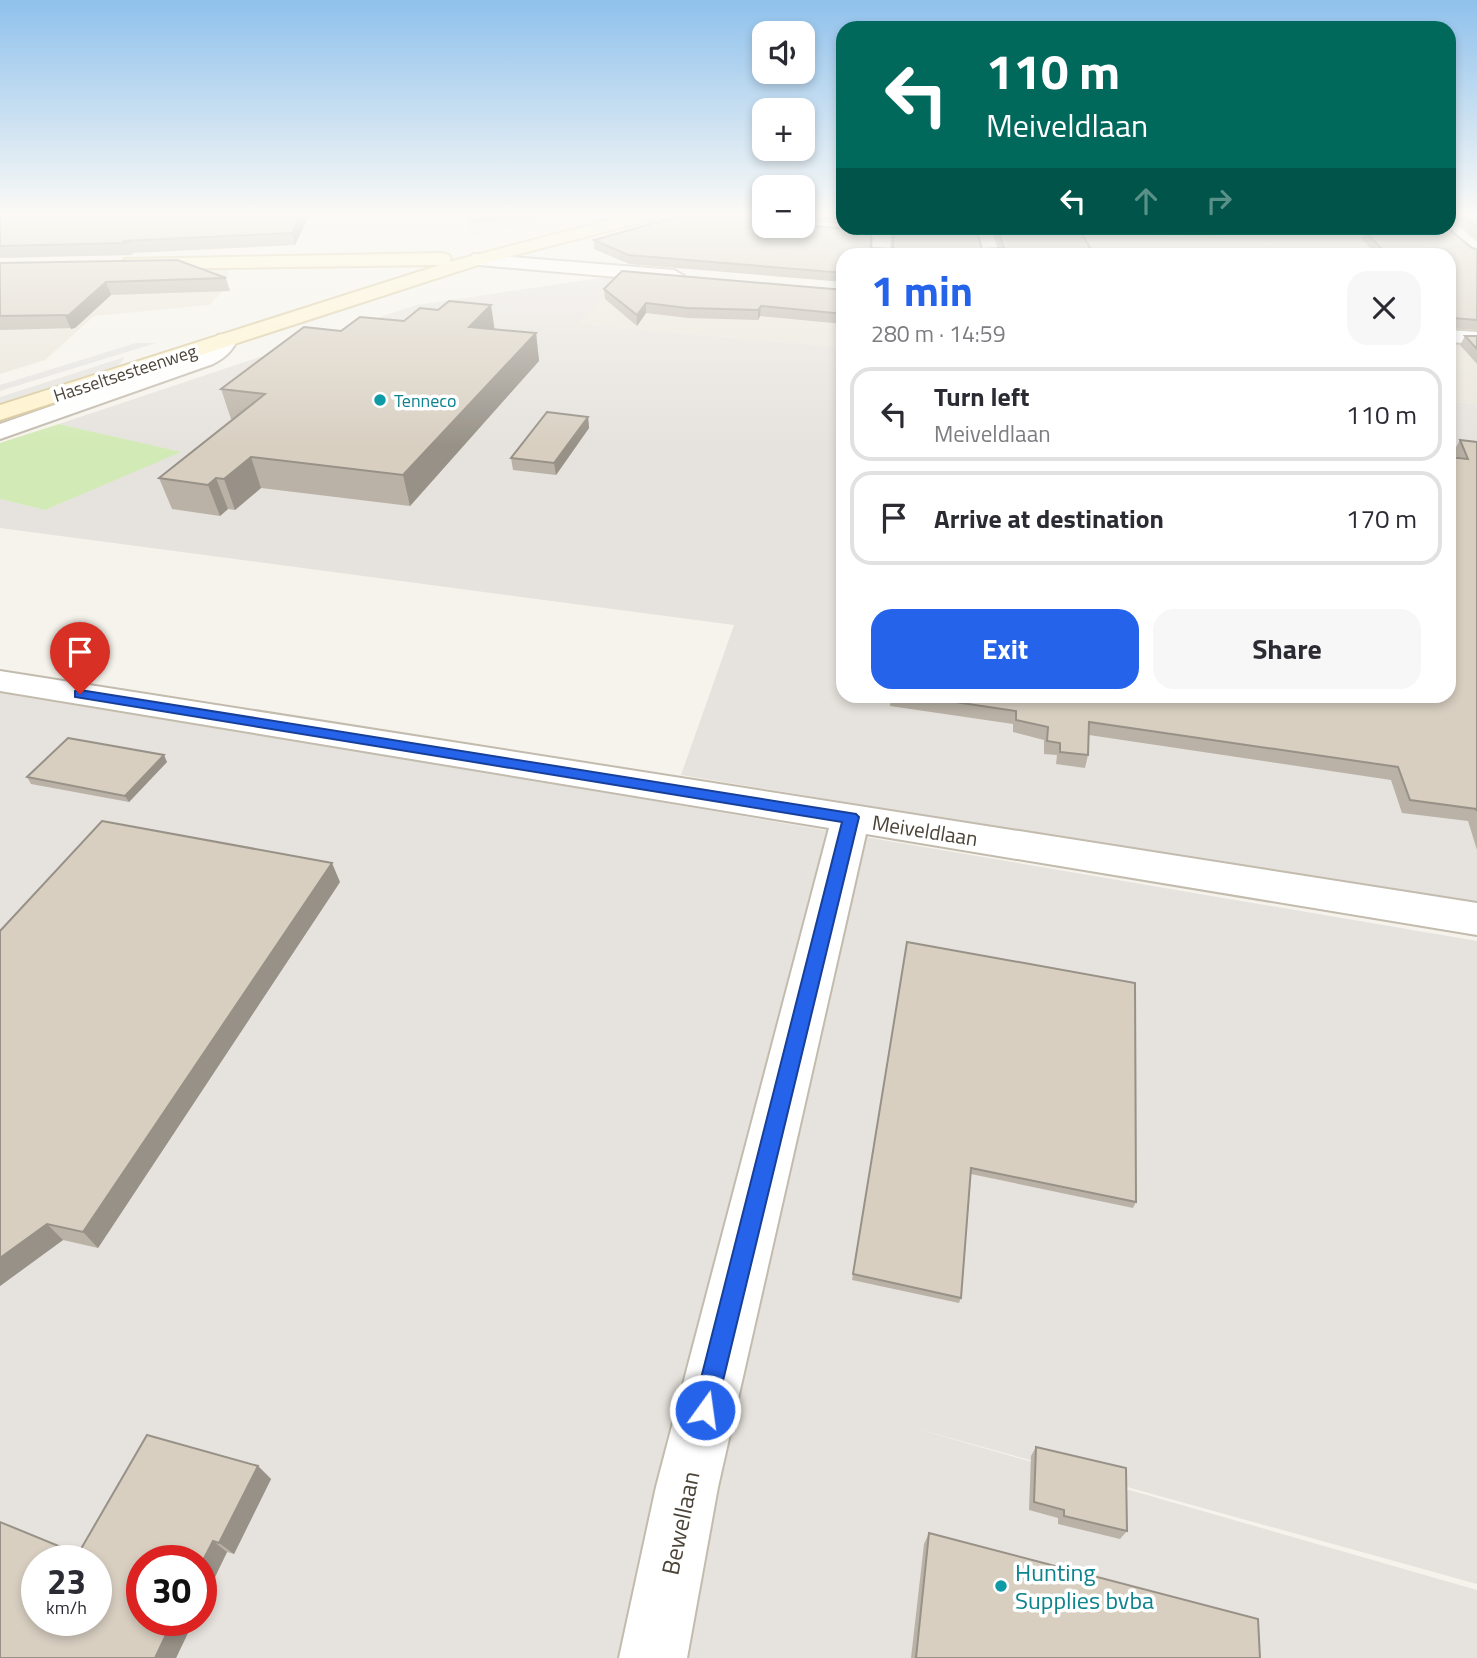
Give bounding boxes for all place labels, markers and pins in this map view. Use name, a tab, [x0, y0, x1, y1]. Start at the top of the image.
place label: Tenneco	[394, 387, 457, 414]
marker: Tenneco	[372, 392, 388, 408]
pin	[50, 622, 110, 694]
place label: Hunting Supplies bvba	[1015, 1554, 1154, 1618]
marker: Hunting Supplies bvba	[993, 1578, 1009, 1594]

